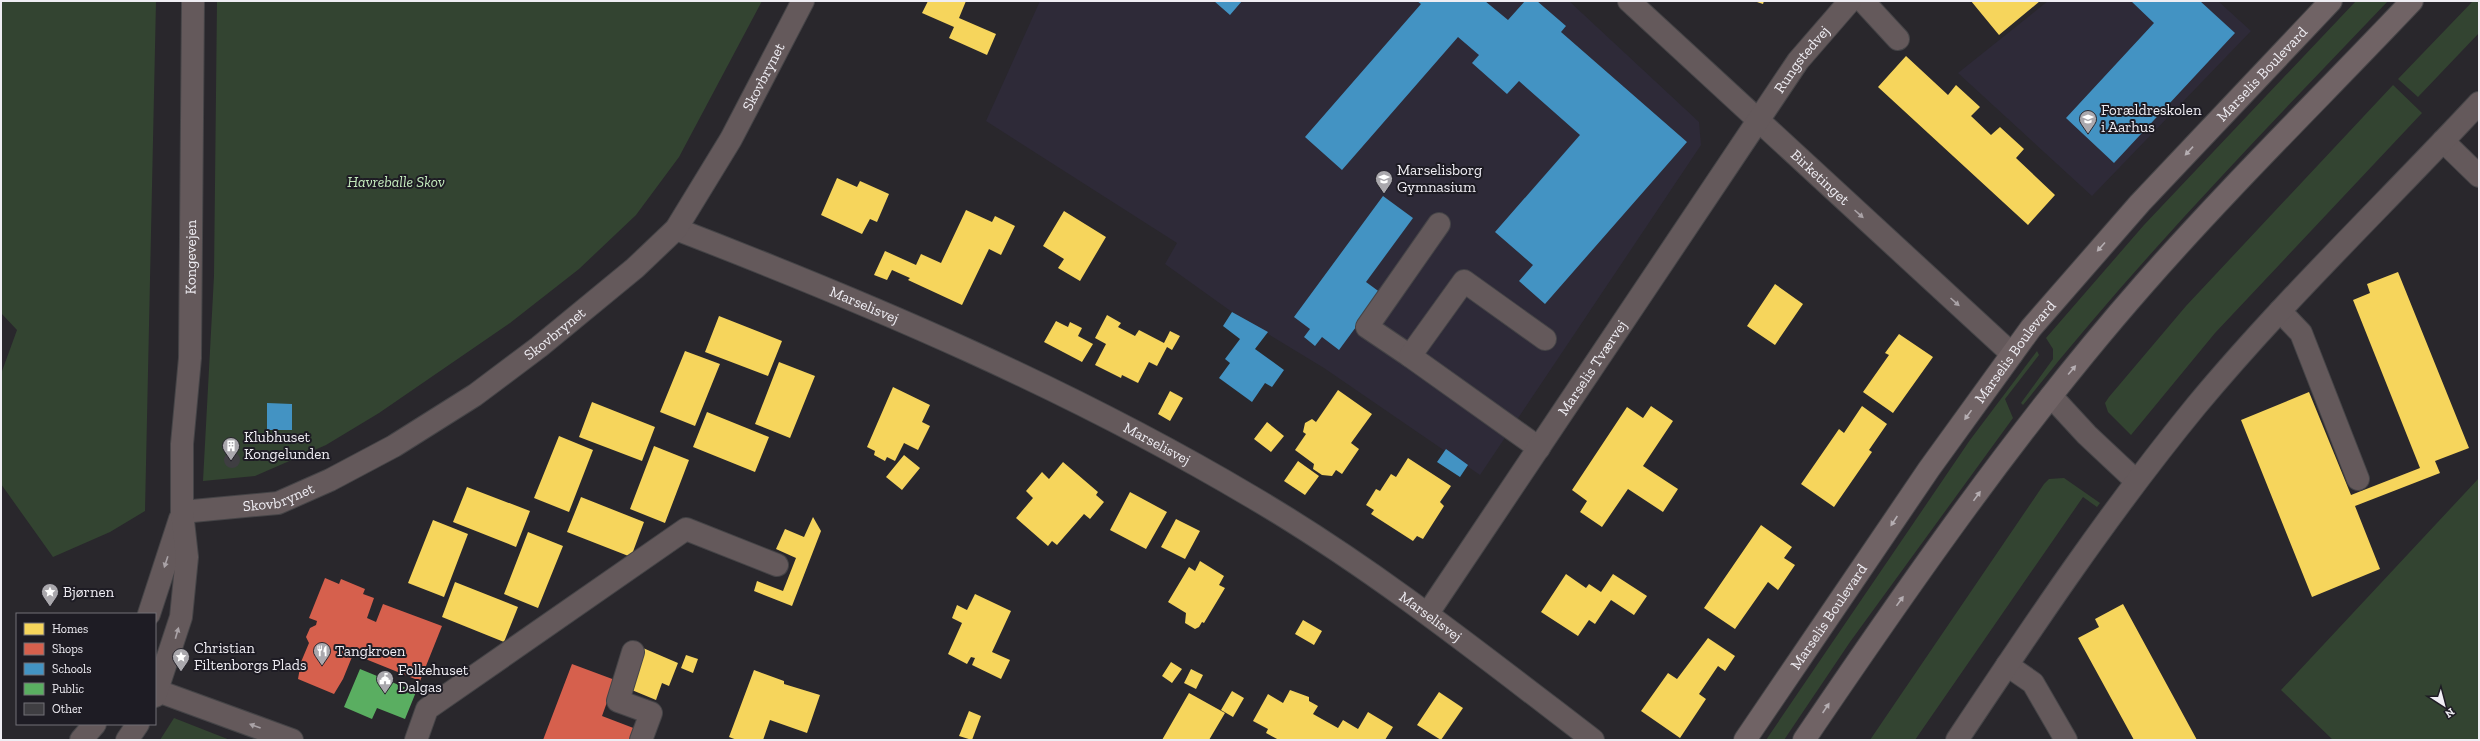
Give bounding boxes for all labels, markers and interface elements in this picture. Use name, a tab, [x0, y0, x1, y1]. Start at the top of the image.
street label: Rungstedvej	[1770, 22, 1833, 96]
street label: Marselis Boulevard	[2213, 22, 2312, 125]
street label: Skovbrynet	[738, 40, 789, 114]
place label: Forældreskolen i Aarhus	[2101, 101, 2202, 136]
school or university icon: Forældreskolen i Aarhus	[2078, 109, 2098, 134]
street label: Birketinget	[1787, 146, 1854, 209]
one-way arrow	[2184, 146, 2194, 156]
place label: Marselisborg Gymnasium	[1397, 161, 1482, 196]
school or university icon: Marselisborg Gymnasium	[1374, 169, 1394, 194]
park label: Havreballe Skov	[347, 173, 445, 191]
one-way arrow	[1854, 210, 1864, 219]
street label: Kongevejen	[182, 219, 200, 294]
one-way arrow	[2096, 242, 2106, 252]
street label: Marselisvej	[827, 282, 902, 327]
street label: Marselis Boulevard	[1971, 296, 2060, 407]
one-way arrow	[1950, 297, 1959, 306]
street label: Skovbrynet	[520, 303, 589, 364]
street label: Marselis Tværvej	[1554, 317, 1631, 419]
one-way arrow	[2068, 365, 2077, 376]
one-way arrow	[1964, 409, 1972, 420]
street label: Marselisvej	[1120, 418, 1194, 469]
place label: Klubhuset Kongelunden	[244, 428, 330, 463]
building icon: Klubhuset Kongelunden	[221, 436, 241, 461]
street label: Skovbrynet	[242, 479, 317, 515]
one-way arrow	[1973, 491, 1981, 501]
one-way arrow	[1890, 516, 1898, 526]
one-way arrow	[163, 557, 169, 569]
street label: Marselis Boulevard	[1786, 560, 1871, 673]
place icon: Bjørnen	[40, 582, 60, 607]
place label: Bjørnen	[63, 583, 115, 601]
street label: Marselisvej	[1396, 588, 1465, 646]
one-way arrow	[1896, 596, 1905, 607]
legend	[16, 613, 156, 725]
text: Homes	[52, 622, 88, 636]
one-way arrow	[174, 626, 180, 639]
place label: Christian Filtenborgs Plads	[194, 639, 307, 674]
restaurant icon: Tangkroen	[312, 641, 332, 666]
text: Shops	[52, 642, 83, 656]
place label: Tangkroen	[335, 642, 406, 660]
place icon: Christian Filtenborgs Plads	[171, 647, 191, 672]
place label: Folkehuset Dalgas	[398, 661, 469, 696]
text: Schools	[52, 662, 91, 676]
public building icon: Folkehuset Dalgas	[375, 669, 395, 694]
text: Public	[52, 682, 85, 696]
north arrow	[2424, 685, 2464, 725]
text: Other	[52, 702, 83, 716]
one-way arrow	[1822, 703, 1830, 713]
text: N	[2442, 705, 2457, 721]
one-way arrow	[249, 723, 261, 729]

